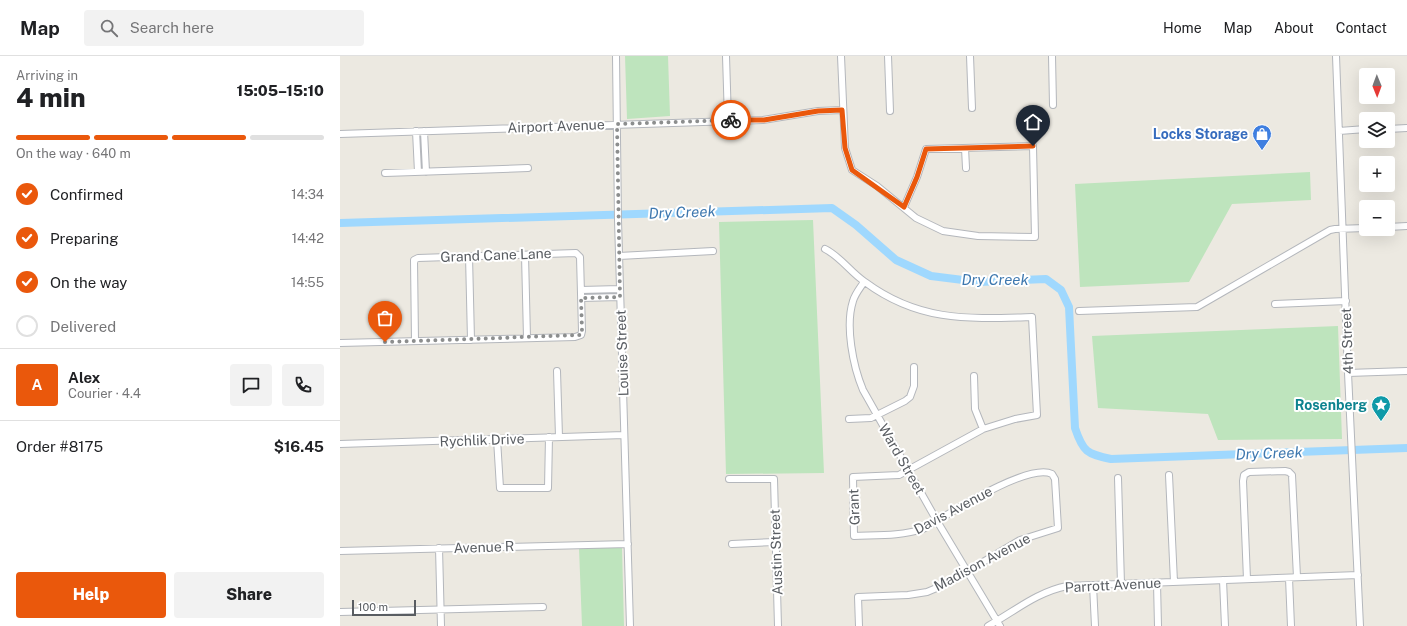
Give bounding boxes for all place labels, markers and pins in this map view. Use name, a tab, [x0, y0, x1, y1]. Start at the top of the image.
pin	[1016, 105, 1050, 146]
shop icon: Locks Storage	[1251, 123, 1273, 151]
place label: Locks Storage	[1153, 126, 1248, 142]
pin	[368, 301, 402, 342]
place icon: Rosenberg	[1370, 394, 1392, 422]
place label: Rosenberg	[1295, 397, 1367, 413]

